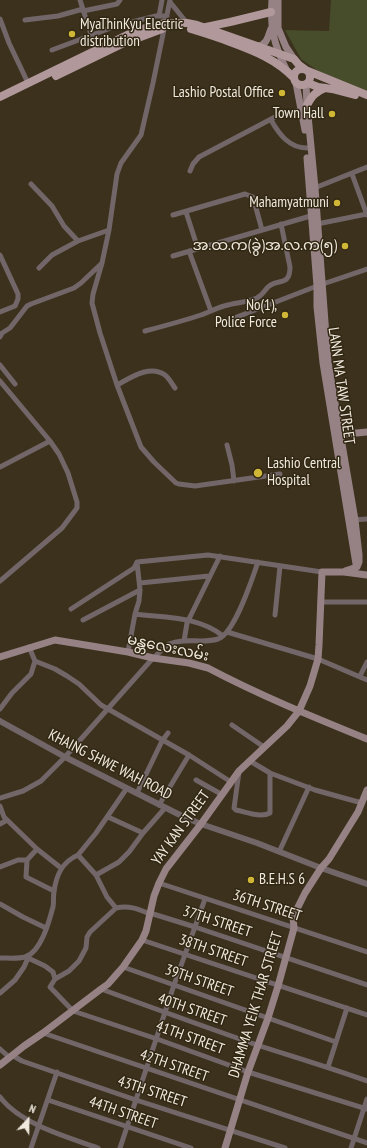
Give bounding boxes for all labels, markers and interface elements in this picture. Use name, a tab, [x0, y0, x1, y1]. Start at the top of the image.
place label: MyaThinKyu Electric distribution	[80, 16, 183, 51]
marker: MyaThinKyu Electric distribution	[67, 29, 77, 39]
place label: Lashio Postal Office	[173, 84, 274, 102]
marker: Lashio Postal Office	[277, 88, 287, 98]
place label: Town Hall	[273, 105, 324, 123]
marker: Town Hall	[327, 109, 337, 119]
place label: Mahamyatmuni	[249, 194, 329, 212]
marker: Mahamyatmuni	[332, 198, 342, 208]
place label: အ.ထ.က(ခွဲ)အ.လ.က(၅)	[193, 237, 337, 255]
marker: အ.ထ.က(ခွဲ)အ.လ.က(၅)	[340, 241, 350, 251]
place label: No(1), Police Force	[215, 297, 277, 332]
marker: No(1), Police Force	[280, 310, 290, 320]
street label: LANN MA TAW STREET	[324, 326, 358, 446]
place label: Lashio Central Hospital	[267, 455, 341, 490]
marker: Lashio Central Hospital	[252, 467, 264, 479]
street label: မန္တလေးလမ်း	[125, 631, 211, 665]
street label: KHAING SHWE WAH ROAD	[45, 726, 175, 804]
street label: YAY KAN STREET	[148, 787, 214, 869]
place label: B.E.H.S 6	[259, 871, 305, 889]
marker: B.E.H.S 6	[246, 875, 256, 885]
street label: 36TH STREET	[230, 886, 304, 926]
street label: 37TH STREET	[180, 902, 254, 942]
street label: DHAMMA YEIK THAR STREET	[225, 930, 287, 1080]
street label: 38TH STREET	[176, 931, 250, 971]
street label: 39TH STREET	[162, 961, 236, 1001]
street label: 40TH STREET	[155, 990, 229, 1030]
street label: 41TH STREET	[153, 1017, 227, 1059]
street label: 42TH STREET	[137, 1046, 211, 1086]
street label: 43TH STREET	[115, 1072, 189, 1112]
street label: 44TH STREET	[86, 1093, 160, 1133]
north arrow	[8, 1100, 48, 1140]
text: N	[27, 1101, 38, 1116]

